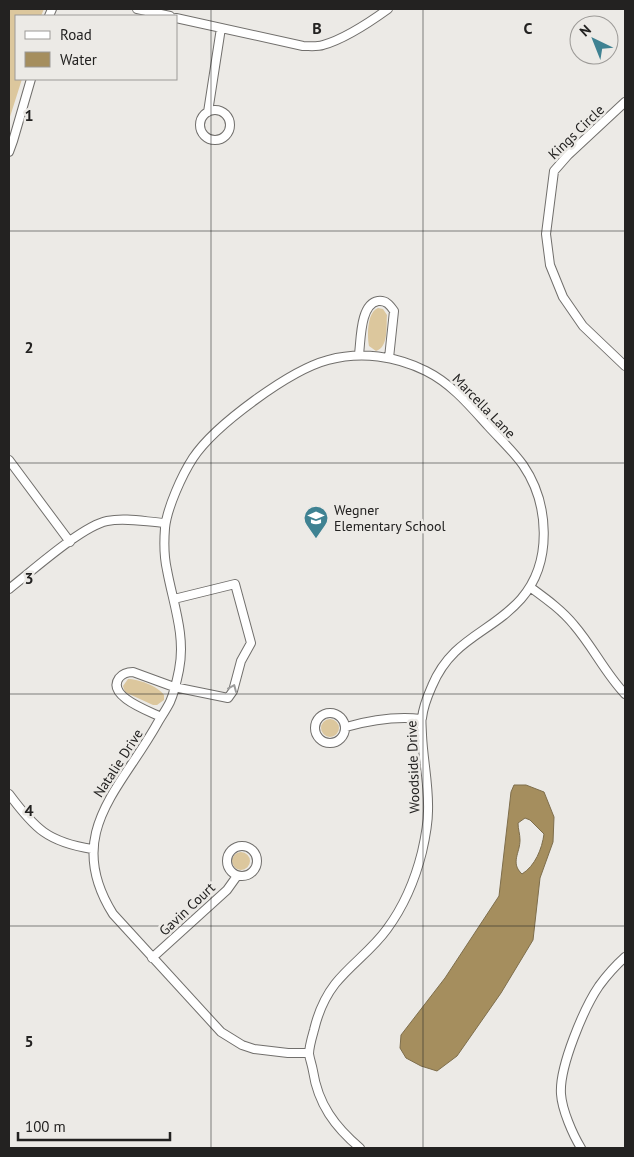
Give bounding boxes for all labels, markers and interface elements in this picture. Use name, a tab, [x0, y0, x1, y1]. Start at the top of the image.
legend	[15, 15, 178, 80]
north arrow	[569, 15, 619, 65]
text: B	[312, 18, 322, 38]
text: C	[524, 18, 533, 38]
text: N	[576, 21, 595, 40]
text: Road	[60, 25, 92, 44]
text: Water	[60, 50, 97, 69]
street label: Kings Circle	[544, 101, 608, 163]
text: 1	[24, 105, 34, 125]
text: 2	[24, 337, 34, 357]
street label: Marcella Lane	[449, 370, 519, 442]
place label: Wegner Elementary School	[334, 501, 446, 535]
school or university icon: Wegner Elementary School	[303, 505, 329, 539]
text: 3	[24, 568, 34, 588]
one-way arrow	[226, 684, 237, 693]
street label: Woodside Drive	[402, 720, 424, 814]
street label: Natalie Drive	[89, 725, 147, 801]
text: 4	[24, 800, 34, 820]
street label: Gavin Court	[155, 878, 219, 939]
text: 5	[24, 1031, 34, 1051]
scale bar	[18, 1110, 170, 1142]
text: 100 m	[25, 1117, 66, 1136]

